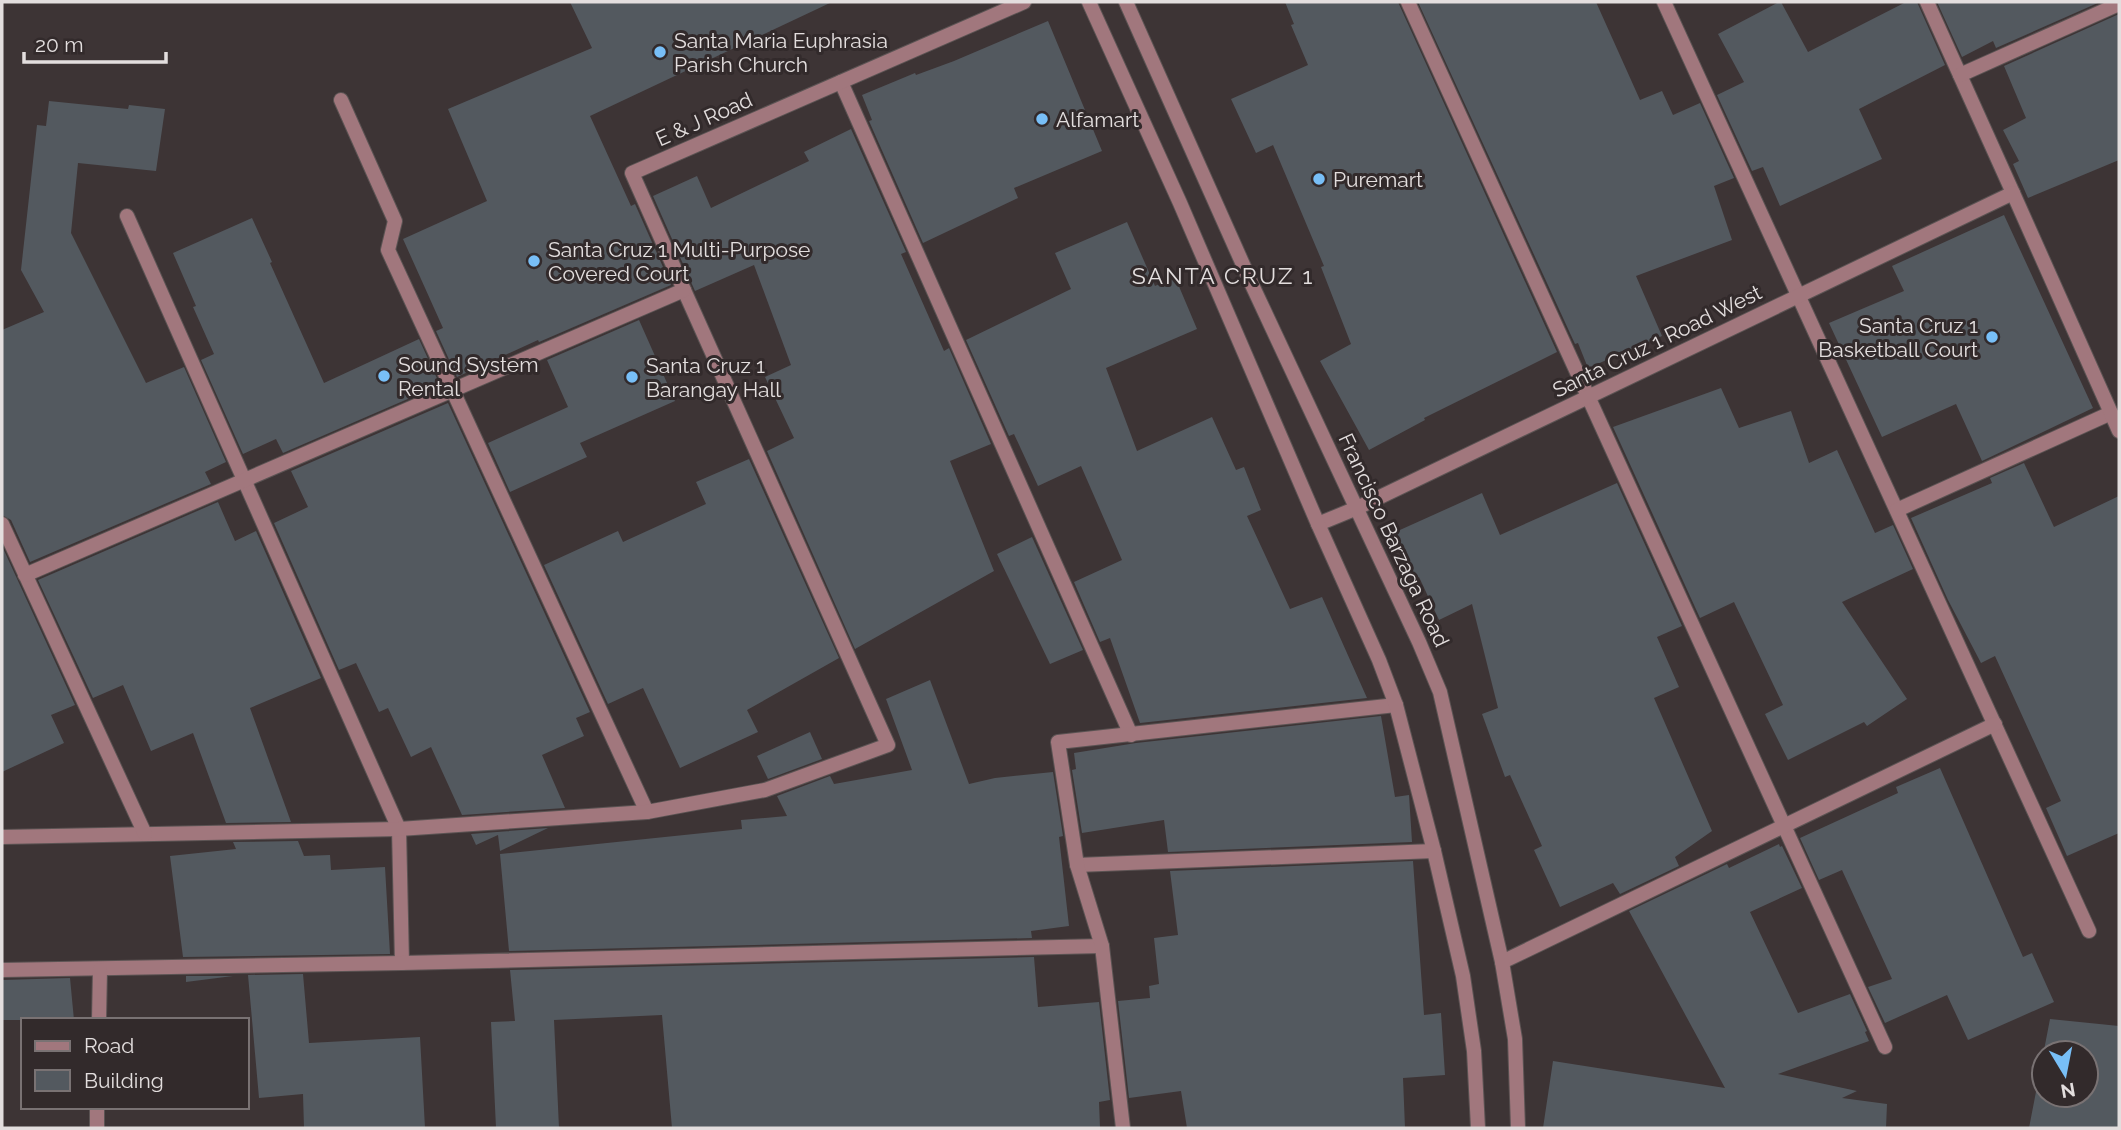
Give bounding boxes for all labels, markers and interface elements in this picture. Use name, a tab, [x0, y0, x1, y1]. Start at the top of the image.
scale bar	[24, 21, 166, 65]
place label: Santa Maria Euphrasia Parish Church	[674, 28, 888, 77]
text: 20 m	[35, 32, 83, 57]
marker: Santa Maria Euphrasia Parish Church	[652, 44, 668, 60]
street label: E & J Road	[652, 87, 756, 151]
place label: Alfamart	[1056, 107, 1139, 132]
marker: Alfamart	[1034, 111, 1050, 127]
place label: Puremart	[1333, 167, 1423, 192]
marker: Puremart	[1311, 171, 1327, 187]
place label: Santa Cruz 1 Multi-Purpose Covered Court	[548, 237, 810, 286]
marker: Santa Cruz 1 Multi-Purpose Covered Court	[526, 253, 542, 269]
district label: SANTA CRUZ 1	[1132, 262, 1314, 289]
street label: Santa Cruz 1 Road West	[1548, 279, 1766, 403]
place label: Santa Cruz 1 Basketball Court	[1818, 313, 1978, 362]
marker: Santa Cruz 1 Basketball Court	[1984, 329, 2000, 345]
place label: Sound System Rental	[398, 352, 538, 401]
place label: Santa Cruz 1 Barangay Hall	[646, 353, 781, 402]
marker: Sound System Rental	[376, 368, 392, 384]
marker: Santa Cruz 1 Barangay Hall	[624, 369, 640, 385]
street label: Francisco Barzaga Road	[1333, 429, 1455, 651]
legend	[21, 1018, 248, 1109]
text: Road	[84, 1033, 134, 1058]
north arrow	[2030, 1039, 2100, 1109]
text: Building	[84, 1068, 164, 1093]
text: N	[2059, 1079, 2077, 1103]

